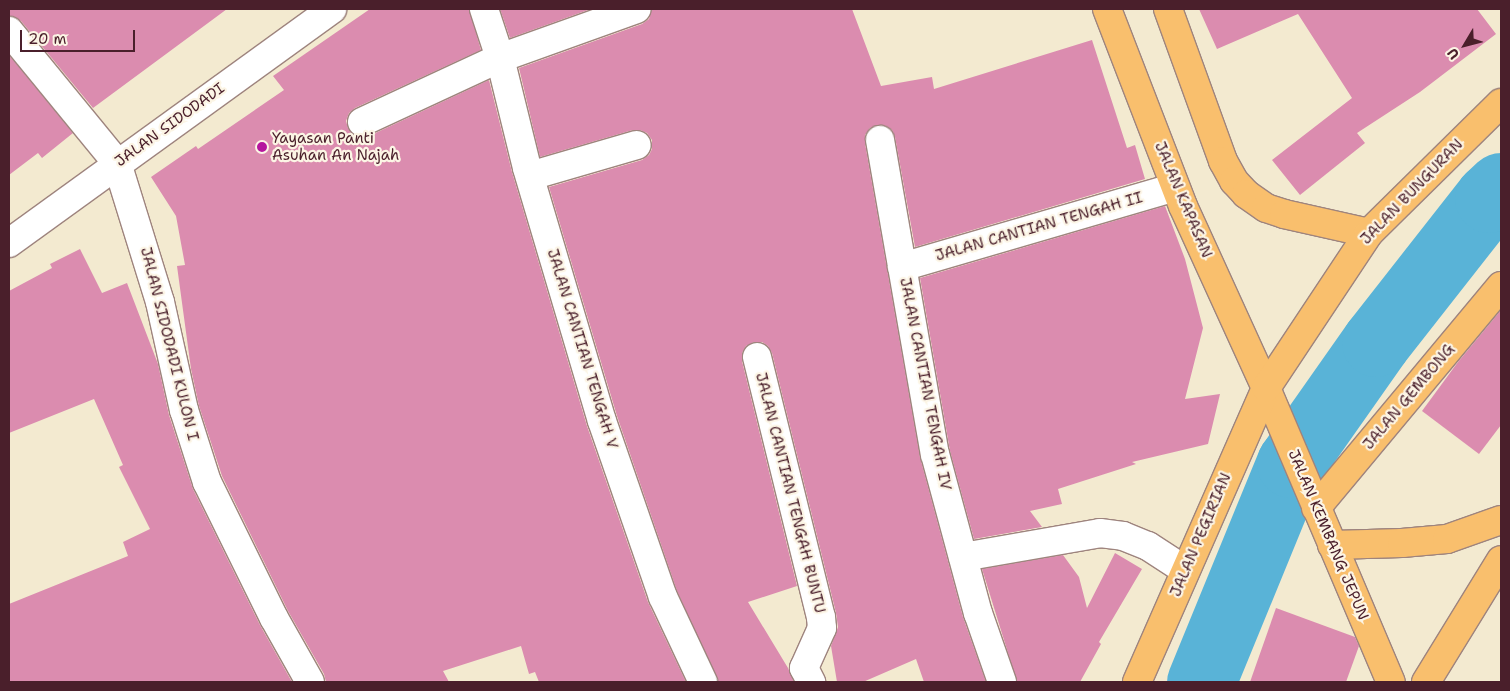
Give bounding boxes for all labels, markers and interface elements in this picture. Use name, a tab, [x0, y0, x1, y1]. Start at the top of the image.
scale bar	[22, 20, 138, 52]
north arrow	[1440, 20, 1490, 70]
text: 20 m	[28, 29, 67, 49]
text: U	[1443, 45, 1463, 63]
street label: JALAN SIDODADI	[112, 79, 228, 171]
place label: Yayasan Panti Asuhan An Najah	[272, 129, 399, 164]
street label: JALAN BUNGURAN	[1357, 136, 1467, 248]
street label: JALAN KAPASAN	[1150, 139, 1216, 261]
marker: Yayasan Panti Asuhan An Najah	[256, 141, 268, 153]
street label: JALAN CANTIAN TENGAH II	[933, 189, 1145, 265]
street label: JALAN SIDODADI KULON I	[136, 245, 202, 443]
street label: JALAN CANTIAN TENGAH V	[543, 247, 621, 451]
street label: JALAN CANTIAN TENGAH IV	[896, 276, 954, 492]
street label: JALAN GEMBONG	[1360, 341, 1458, 453]
street label: JALAN CANTIAN TENGAH BUNTU	[751, 371, 829, 615]
street label: JALAN KEMBANG JEPUN	[1284, 447, 1372, 623]
street label: JALAN PEGIRIAN	[1167, 470, 1235, 600]

